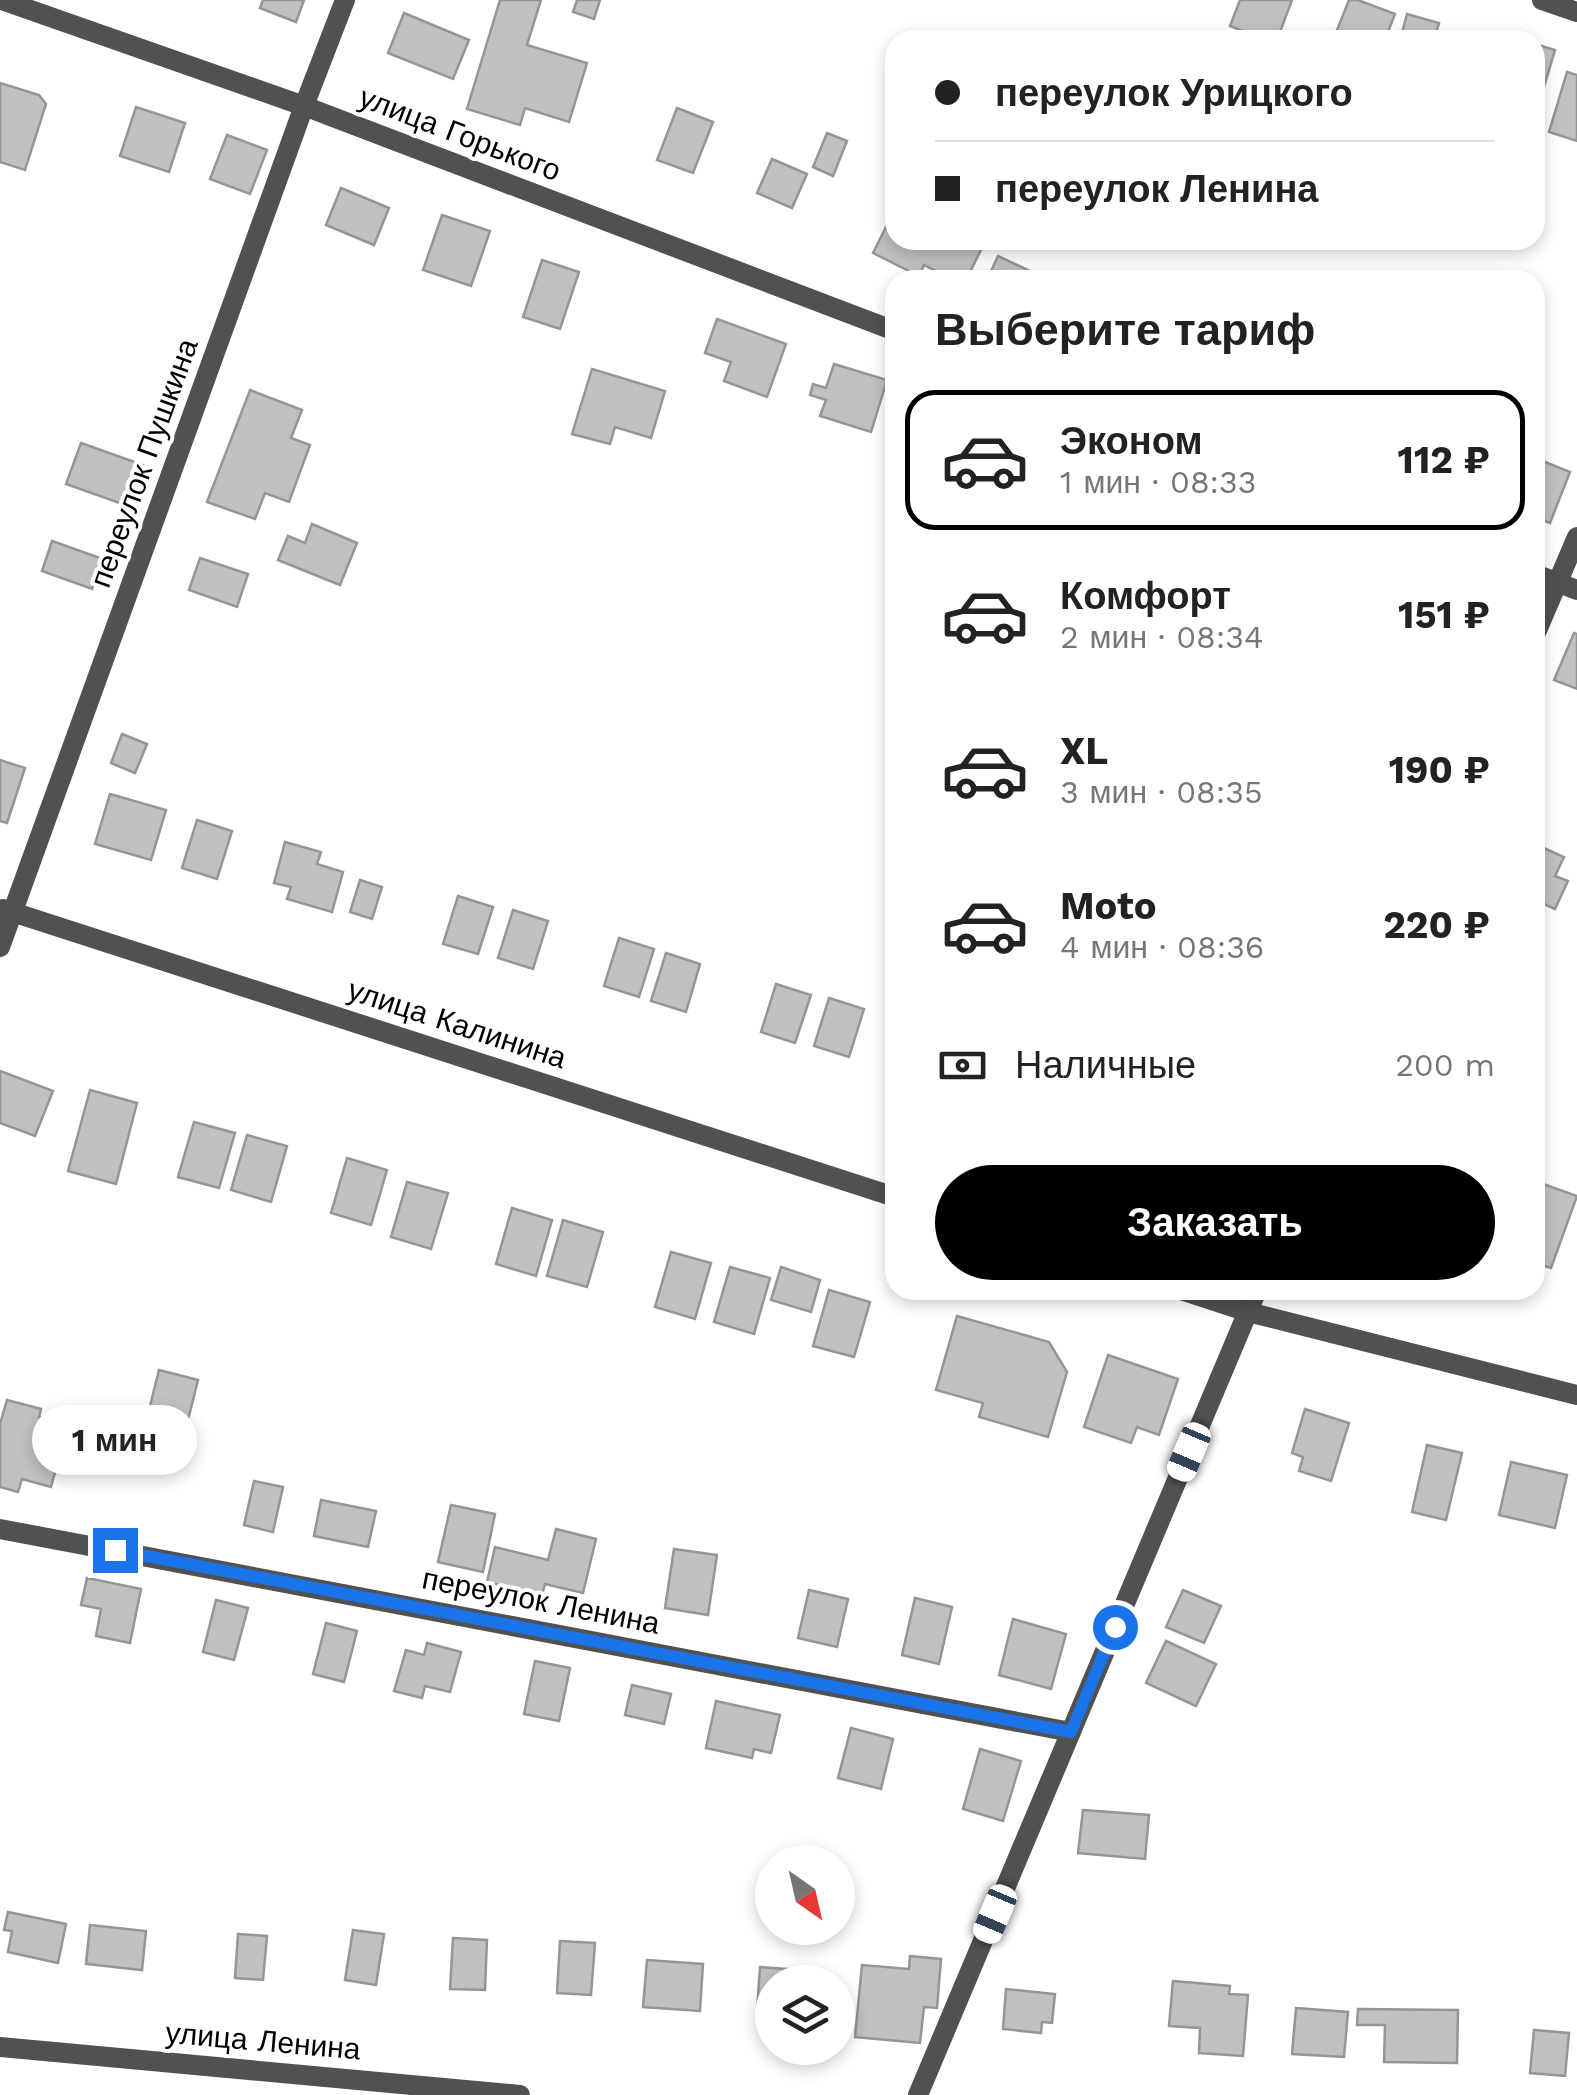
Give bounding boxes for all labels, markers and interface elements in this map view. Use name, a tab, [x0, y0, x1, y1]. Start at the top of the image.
text: переулок Урицкого	[995, 71, 1353, 115]
street label: улица Горького	[354, 79, 566, 188]
text: переулок Ленина	[995, 167, 1319, 211]
text: Выберите тариф	[935, 303, 1315, 356]
street label: переулок Пушкина	[82, 333, 205, 592]
icon: car	[940, 415, 1030, 505]
text: Эконом	[1060, 419, 1203, 463]
text: 112 ₽	[1398, 438, 1490, 482]
text: 1 мин · 08:33	[1060, 463, 1256, 501]
icon: car	[940, 570, 1030, 660]
text: Комфорт	[1060, 574, 1231, 618]
text: 151 ₽	[1398, 593, 1490, 637]
text: 2 мин · 08:34	[1060, 618, 1263, 656]
icon: car	[940, 725, 1030, 815]
text: XL	[1060, 729, 1108, 773]
text: 190 ₽	[1389, 748, 1490, 792]
text: 3 мин · 08:35	[1060, 773, 1263, 811]
icon: car	[940, 880, 1030, 970]
text: Moto	[1060, 884, 1156, 928]
text: 220 ₽	[1383, 903, 1490, 947]
text: 4 мин · 08:36	[1060, 928, 1264, 966]
street label: улица Калинина	[343, 972, 571, 1075]
icon: cash	[935, 1038, 990, 1093]
text: Наличные	[1015, 1043, 1196, 1087]
text: 200 m	[1395, 1046, 1495, 1084]
button: Заказать	[935, 1165, 1495, 1280]
callout: 1 мин	[32, 1405, 198, 1475]
car	[1163, 1419, 1215, 1485]
text: 1 мин	[72, 1421, 157, 1459]
route end	[93, 1528, 138, 1573]
street label: переулок Ленина	[419, 1560, 663, 1641]
route start	[1093, 1605, 1138, 1650]
north arrow	[755, 1845, 855, 1945]
map controls	[755, 1845, 855, 2065]
car	[969, 1881, 1021, 1947]
button: layers	[755, 1965, 855, 2065]
street label: улица Ленина	[164, 2015, 362, 2066]

